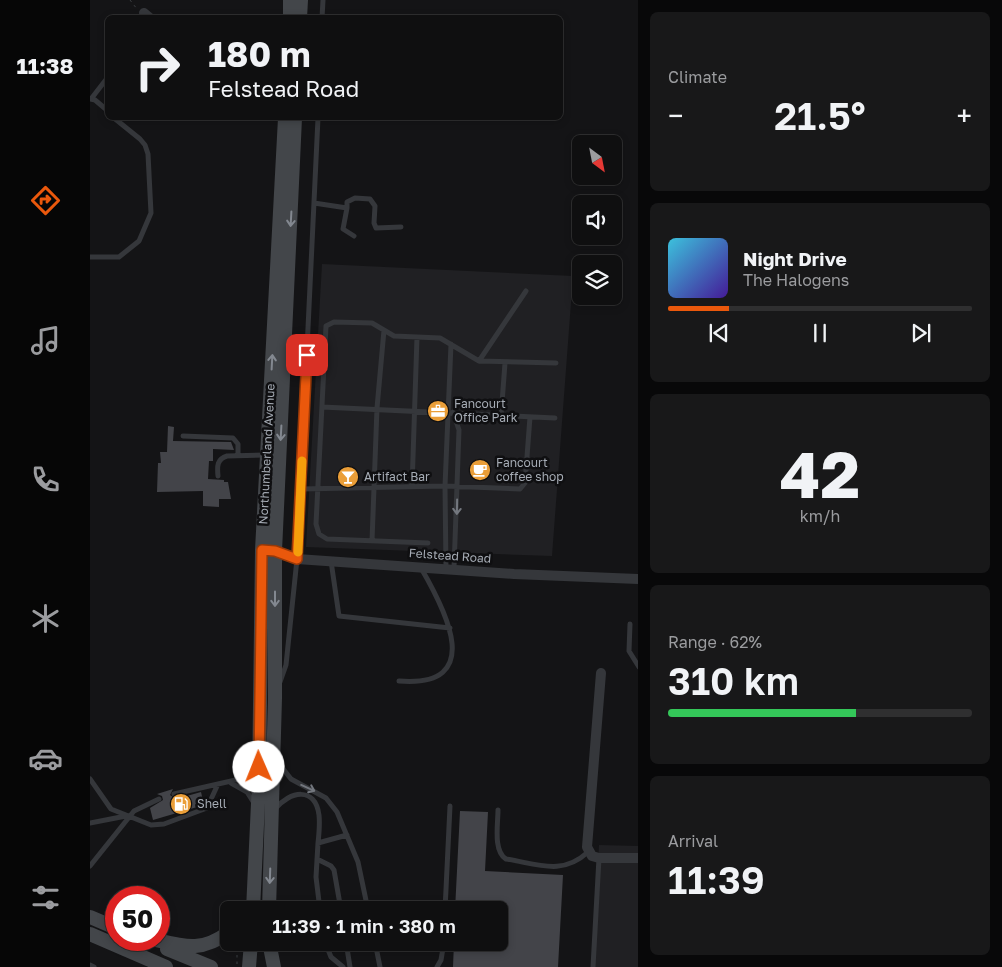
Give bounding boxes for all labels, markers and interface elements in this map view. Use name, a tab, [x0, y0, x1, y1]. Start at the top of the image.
text: 180 m	[208, 33, 311, 75]
icon: right	[125, 35, 190, 100]
text: 11:38	[16, 52, 74, 79]
text: Climate	[668, 67, 727, 87]
text: Felstead Road	[208, 75, 359, 102]
text: 21.5°	[774, 93, 866, 138]
text: −	[668, 99, 683, 132]
text: +	[957, 99, 972, 132]
north arrow	[572, 135, 622, 185]
map controls	[572, 135, 622, 305]
icon: directions	[28, 183, 63, 218]
button: sound	[572, 195, 622, 245]
one-way arrow	[286, 210, 295, 226]
text: Night Drive	[743, 247, 847, 270]
button: layers	[572, 255, 622, 305]
text: The Halogens	[743, 270, 849, 290]
icon: previous	[705, 319, 733, 347]
icon: pause	[806, 319, 834, 347]
icon: next	[907, 319, 935, 347]
icon: music	[28, 323, 63, 358]
pin	[286, 334, 328, 376]
icon: arrive	[293, 341, 321, 369]
one-way arrow	[268, 354, 277, 370]
street label: Northumberland Avenue	[255, 383, 278, 525]
place label: Fancourt Office Park	[454, 396, 518, 425]
office icon: Fancourt Office Park	[426, 399, 450, 423]
one-way arrow	[276, 425, 285, 441]
text: 42	[780, 434, 860, 512]
place label: Fancourt coffee shop	[496, 455, 564, 484]
cafe icon: Fancourt coffee shop	[468, 458, 492, 482]
icon: phone	[28, 462, 63, 497]
bar icon: Artifact Bar	[336, 465, 360, 489]
place label: Artifact Bar	[364, 469, 430, 484]
one-way arrow	[452, 498, 462, 515]
text: km/h	[800, 506, 840, 526]
street label: Felstead Road	[408, 545, 492, 566]
one-way arrow	[270, 591, 280, 607]
icon: climate	[28, 601, 63, 636]
text: Range · 62%	[668, 632, 762, 652]
text: 310 km	[668, 658, 799, 703]
position arrow	[232, 740, 284, 792]
icon: car	[28, 741, 63, 776]
one-way arrow	[300, 784, 315, 794]
fuel station icon: Shell	[169, 792, 193, 816]
place label: Shell	[197, 796, 227, 811]
text: Arrival	[668, 831, 718, 851]
text: 11:39	[668, 857, 765, 902]
one-way arrow	[265, 867, 274, 883]
icon: filters	[28, 880, 63, 915]
speed limit sign: 50	[105, 886, 170, 951]
text: 11:39 · 1 min · 380 m	[272, 914, 456, 937]

